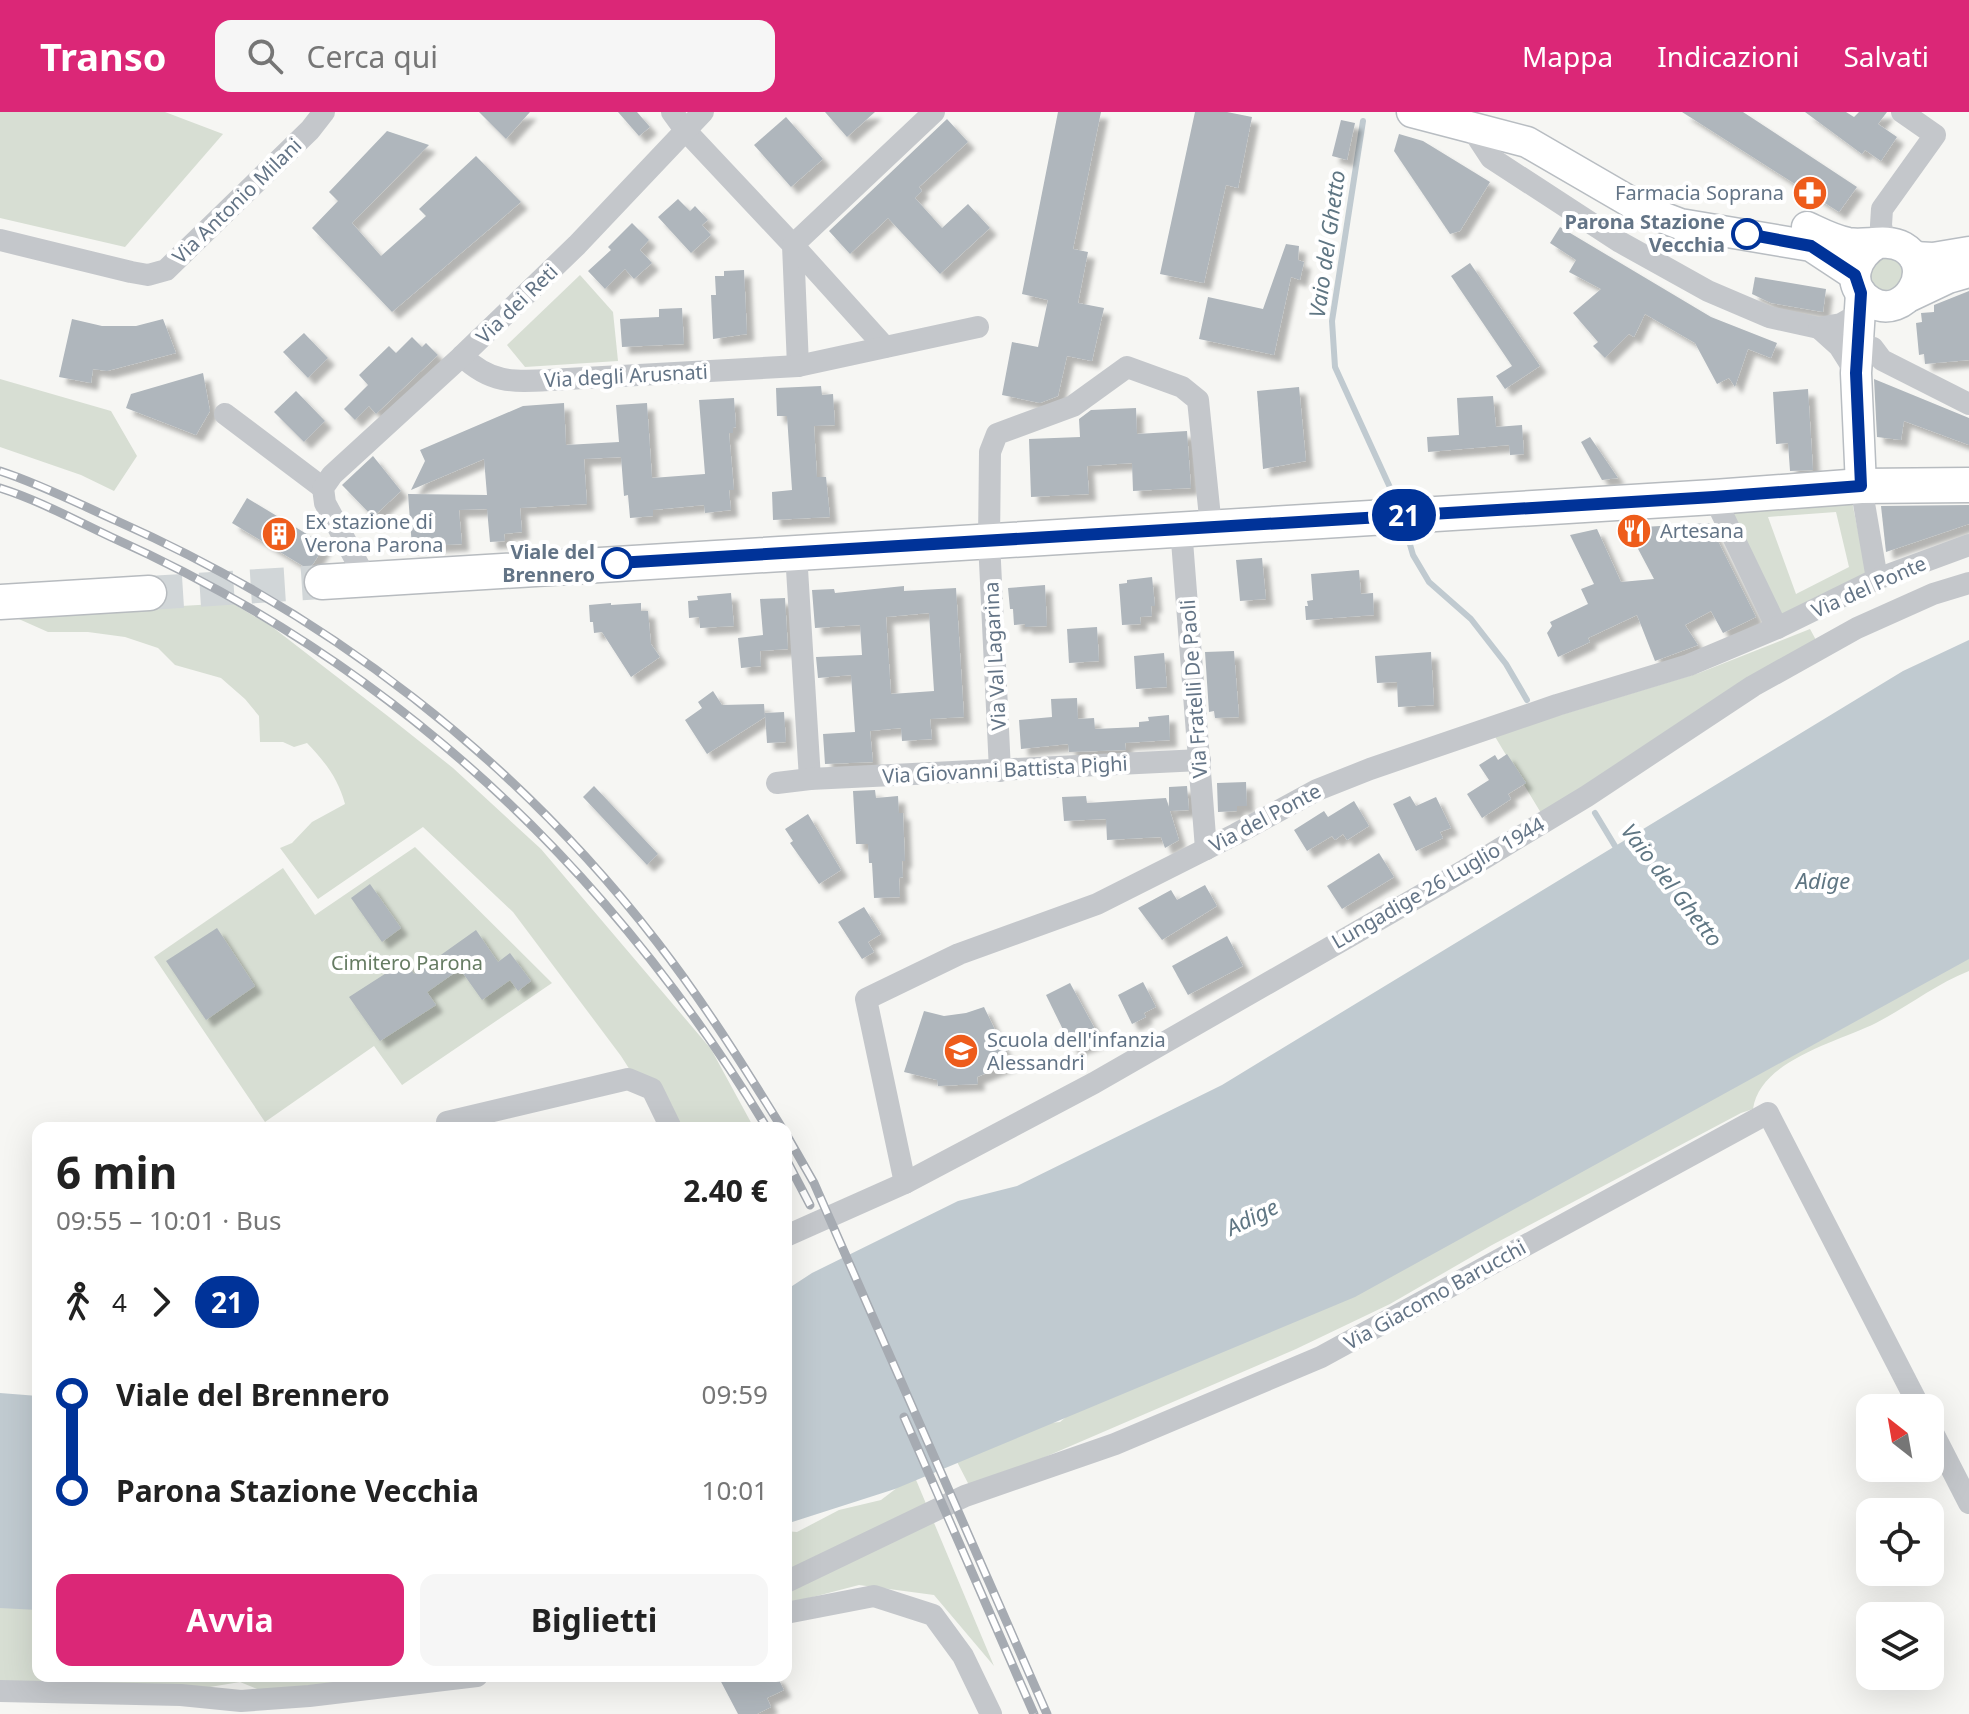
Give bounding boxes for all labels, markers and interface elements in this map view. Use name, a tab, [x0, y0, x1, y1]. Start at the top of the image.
search box	[215, 20, 775, 92]
text: Transo	[40, 30, 167, 82]
icon: search	[243, 34, 287, 78]
text: Cerca qui	[307, 36, 438, 77]
text: Mappa	[1522, 37, 1613, 75]
text: Indicazioni	[1657, 37, 1799, 75]
text: Salvati	[1843, 37, 1929, 75]
street label: Via Antonio Milani	[166, 132, 307, 269]
water label: Vaio del Ghetto	[1301, 168, 1351, 320]
pharmacy icon: Farmacia Soprana	[1791, 174, 1829, 212]
place label: Farmacia Soprana	[1615, 179, 1784, 206]
place label: Parona Stazione Vecchia	[1564, 208, 1725, 258]
marker: Parona Stazione Vecchia	[1732, 219, 1762, 249]
street label: Via dei Reti	[470, 258, 563, 349]
street label: Via degli Arusnati	[543, 358, 709, 393]
line badge: 21	[1368, 489, 1440, 541]
text: 21	[1388, 496, 1420, 534]
place label: Ex stazione di Verona Parona	[305, 508, 443, 558]
restaurant icon: Artesana	[1615, 512, 1653, 550]
building icon: Ex stazione di Verona Parona	[260, 515, 298, 553]
place label: Artesana	[1660, 517, 1744, 544]
place label: Viale del Brennero	[502, 538, 595, 588]
marker: Viale del Brennero	[602, 548, 632, 578]
street label: Via del Ponte	[1807, 549, 1930, 624]
street label: Via Val Lagarina	[977, 581, 1012, 731]
street label: Via Fratelli De Paoli	[1174, 599, 1213, 779]
street label: Via Giovanni Battista Pighi	[882, 750, 1128, 789]
street label: Via del Ponte	[1204, 777, 1325, 858]
street label: Lungadige 26 Luglio 1944	[1326, 810, 1550, 955]
water label: Vaio del Ghetto	[1615, 817, 1730, 952]
water label: Adige	[1794, 865, 1850, 895]
park label: Cimitero Parona	[331, 949, 483, 976]
place label: Scuola dell'infanzia Alessandri	[987, 1026, 1166, 1076]
school or university icon: Scuola dell'infanzia Alessandri	[942, 1032, 980, 1070]
text: 6 min	[56, 1142, 177, 1202]
text: 2.40 €	[683, 1170, 768, 1211]
water label: Adige	[1219, 1191, 1283, 1242]
text: 09:55 – 10:01 · Bus	[56, 1202, 281, 1238]
street label: Via Giacomo Barucchi	[1339, 1233, 1530, 1356]
icon: walk	[56, 1280, 100, 1324]
icon: forward	[139, 1280, 183, 1324]
text: 21	[211, 1283, 243, 1321]
text: 4	[112, 1284, 127, 1320]
text: Viale del Brennero	[116, 1374, 390, 1415]
text: 09:59	[702, 1376, 768, 1412]
north arrow	[1856, 1394, 1944, 1482]
map controls	[1856, 1394, 1944, 1690]
text: Parona Stazione Vecchia	[116, 1470, 479, 1511]
text: 10:01	[702, 1472, 768, 1508]
button: locate	[1856, 1498, 1944, 1586]
button: Avvia	[56, 1574, 404, 1666]
button: Biglietti	[420, 1574, 768, 1666]
button: layers	[1856, 1602, 1944, 1690]

